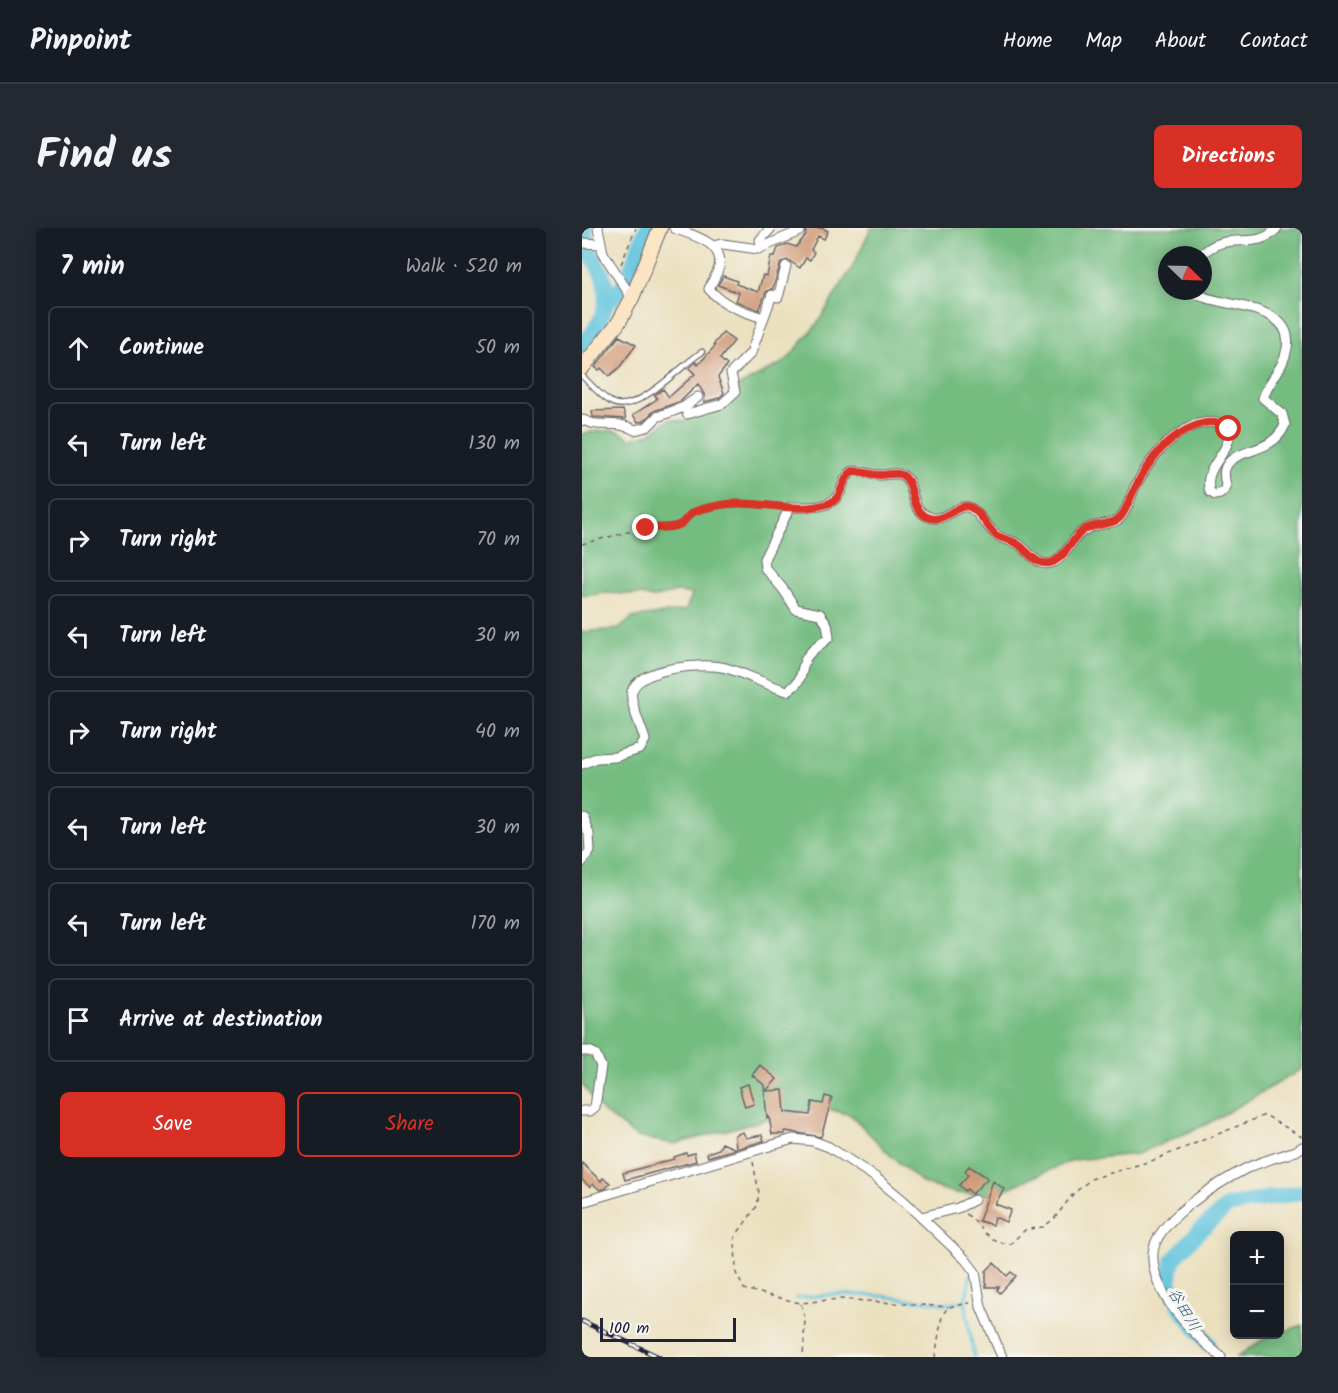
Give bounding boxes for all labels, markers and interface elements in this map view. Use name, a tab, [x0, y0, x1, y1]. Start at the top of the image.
text: Pinpoint	[30, 19, 131, 64]
text: Home	[1003, 25, 1052, 58]
text: Map	[1085, 25, 1122, 58]
text: About	[1155, 25, 1206, 58]
text: Contact	[1239, 25, 1308, 58]
text: Find us	[36, 123, 172, 190]
button: Directions	[1154, 125, 1302, 188]
text: 7 min	[60, 246, 125, 288]
north arrow	[1158, 246, 1212, 300]
text: Walk · 520 m	[406, 251, 522, 283]
text: Continue	[119, 331, 204, 366]
icon: ahead	[62, 332, 95, 365]
text: 50 m	[475, 332, 520, 364]
route start	[1215, 415, 1241, 441]
text: Turn left	[119, 427, 206, 462]
icon: left	[62, 428, 95, 461]
text: 130 m	[468, 428, 520, 460]
route end	[632, 514, 658, 540]
text: Turn right	[119, 523, 217, 558]
icon: right	[62, 524, 95, 557]
text: 70 m	[477, 524, 520, 556]
text: Turn left	[119, 619, 206, 654]
icon: left	[62, 620, 95, 653]
text: 30 m	[475, 620, 520, 652]
text: Turn right	[119, 715, 217, 750]
icon: right	[62, 716, 95, 749]
text: 40 m	[475, 716, 520, 748]
text: Turn left	[119, 811, 206, 846]
icon: left	[62, 812, 95, 845]
text: 30 m	[475, 812, 520, 844]
text: Turn left	[119, 907, 206, 942]
icon: left	[62, 908, 95, 941]
text: 170 m	[471, 908, 520, 940]
text: Arrive at destination	[119, 1003, 322, 1038]
icon: arrive	[62, 1004, 95, 1037]
button: Save	[60, 1092, 285, 1157]
button: Share	[297, 1092, 522, 1157]
map controls	[1230, 1231, 1284, 1339]
button: +	[1230, 1231, 1284, 1285]
water label: 谷田川	[1161, 1283, 1207, 1337]
button: −	[1230, 1285, 1284, 1339]
scale bar	[600, 1315, 736, 1342]
text: 100 m	[609, 1316, 649, 1341]

